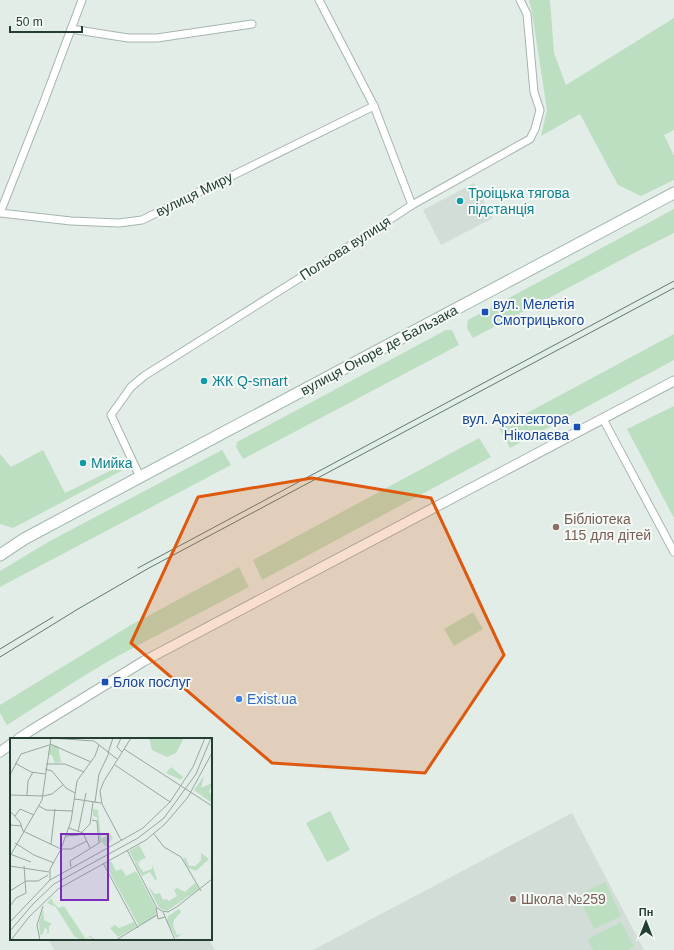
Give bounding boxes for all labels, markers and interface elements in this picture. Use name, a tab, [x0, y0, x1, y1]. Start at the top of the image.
scale bar	[10, 8, 82, 34]
text: 50 m	[16, 15, 43, 29]
street label: вулиця Миру	[153, 169, 235, 219]
place label: Троiцька тягова пiдстанцiя	[468, 185, 570, 217]
marker: Троiцька тягова пiдстанцiя	[455, 196, 465, 206]
street label: Польова вулиця	[297, 213, 393, 283]
place label: вул. Мелетія Смотрицького	[493, 296, 584, 328]
street label: вулиця Оноре де Бальзака	[298, 302, 461, 398]
marker: вул. Мелетія Смотрицького	[480, 307, 490, 317]
place label: ЖК Q-smart	[212, 373, 288, 389]
marker: ЖК Q-smart	[199, 376, 209, 386]
place label: вул. Архітектора Ніколаєва	[462, 411, 569, 443]
marker: вул. Архітектора Ніколаєва	[572, 422, 582, 432]
place label: Мийка	[91, 455, 133, 471]
marker: Мийка	[78, 458, 88, 468]
place label: Бібліотека 115 для дітей	[564, 511, 651, 543]
marker: Бібліотека 115 для дітей	[551, 522, 561, 532]
place label: Блок послуг	[113, 674, 191, 690]
marker: Блок послуг	[100, 677, 110, 687]
place label: Exist.ua	[247, 691, 297, 707]
marker: Exist.ua	[234, 694, 244, 704]
inset map	[10, 738, 212, 940]
place label: Школа №259	[521, 891, 606, 907]
marker: Школа №259	[508, 894, 518, 904]
north arrow	[626, 902, 666, 942]
text: Пн	[639, 906, 653, 918]

